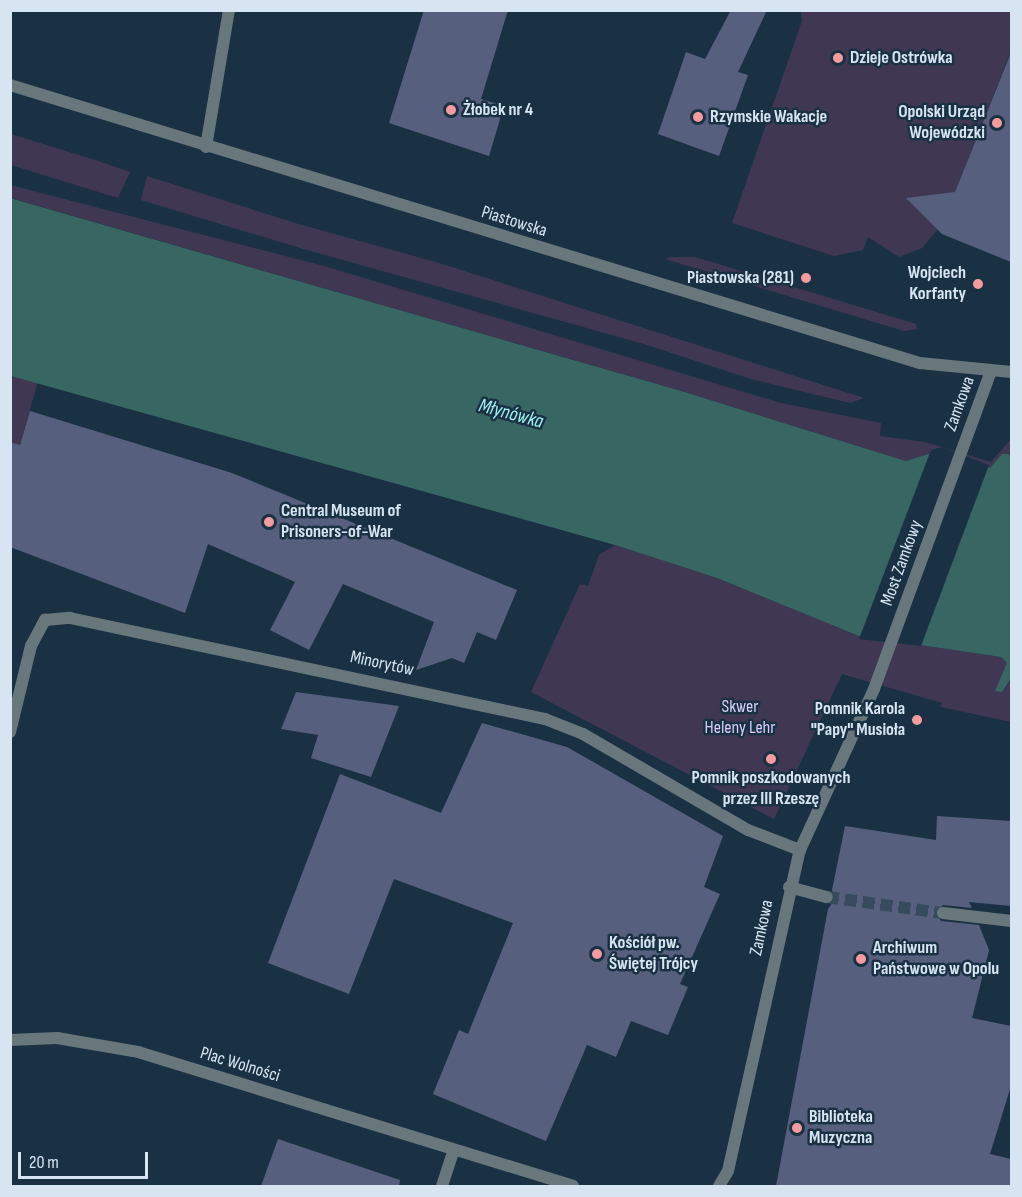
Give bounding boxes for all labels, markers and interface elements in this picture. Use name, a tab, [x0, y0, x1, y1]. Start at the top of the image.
place label: Dzieje Ostrówka	[850, 47, 953, 69]
marker: Dzieje Ostrówka	[831, 51, 845, 65]
place label: Żłobek nr 4	[463, 99, 533, 121]
place label: Opolski Urząd Wojewódzki	[898, 102, 985, 144]
marker: Żłobek nr 4	[444, 103, 458, 117]
place label: Rzymskie Wakacje	[710, 106, 827, 128]
marker: Rzymskie Wakacje	[691, 110, 705, 124]
marker: Opolski Urząd Wojewódzki	[990, 116, 1004, 130]
street label: Piastowska	[479, 202, 549, 242]
place label: Wojciech Korfanty	[908, 263, 966, 306]
place label: Piastowska (281)	[687, 267, 794, 289]
marker: Piastowska (281)	[799, 271, 813, 285]
marker: Wojciech Korfanty	[971, 277, 985, 291]
street label: Zamkowa	[940, 374, 980, 434]
water label: Młynówka	[476, 394, 546, 434]
place label: Central Museum of Prisoners-of-War	[281, 501, 401, 544]
marker: Central Museum of Prisoners-of-War	[262, 515, 276, 529]
street label: Most Zamkowy	[877, 517, 927, 609]
street label: Minorytów	[348, 647, 416, 681]
park label: Skwer Heleny Lehr	[705, 697, 775, 740]
place label: Pomnik Karola "Papy" Musioła	[811, 699, 905, 742]
marker: Pomnik Karola "Papy" Musioła	[910, 713, 924, 727]
marker: Pomnik poszkodowanych przez III Rzeszę	[764, 752, 778, 766]
place label: Pomnik poszkodowanych przez III Rzeszę	[692, 768, 850, 810]
street label: Zamkowa	[746, 898, 778, 958]
place label: Kościół pw. Świętej Trójcy	[609, 933, 698, 976]
place label: Archiwum Państwowe w Opolu	[873, 938, 999, 980]
marker: Kościół pw. Świętej Trójcy	[590, 947, 604, 961]
marker: Archiwum Państwowe w Opolu	[854, 952, 868, 966]
street label: Plac Wolności	[197, 1043, 283, 1087]
place label: Biblioteka Muzyczna	[809, 1107, 873, 1150]
marker: Biblioteka Muzyczna	[790, 1121, 804, 1135]
scale bar	[21, 1140, 152, 1178]
text: 20 m	[29, 1152, 59, 1173]

